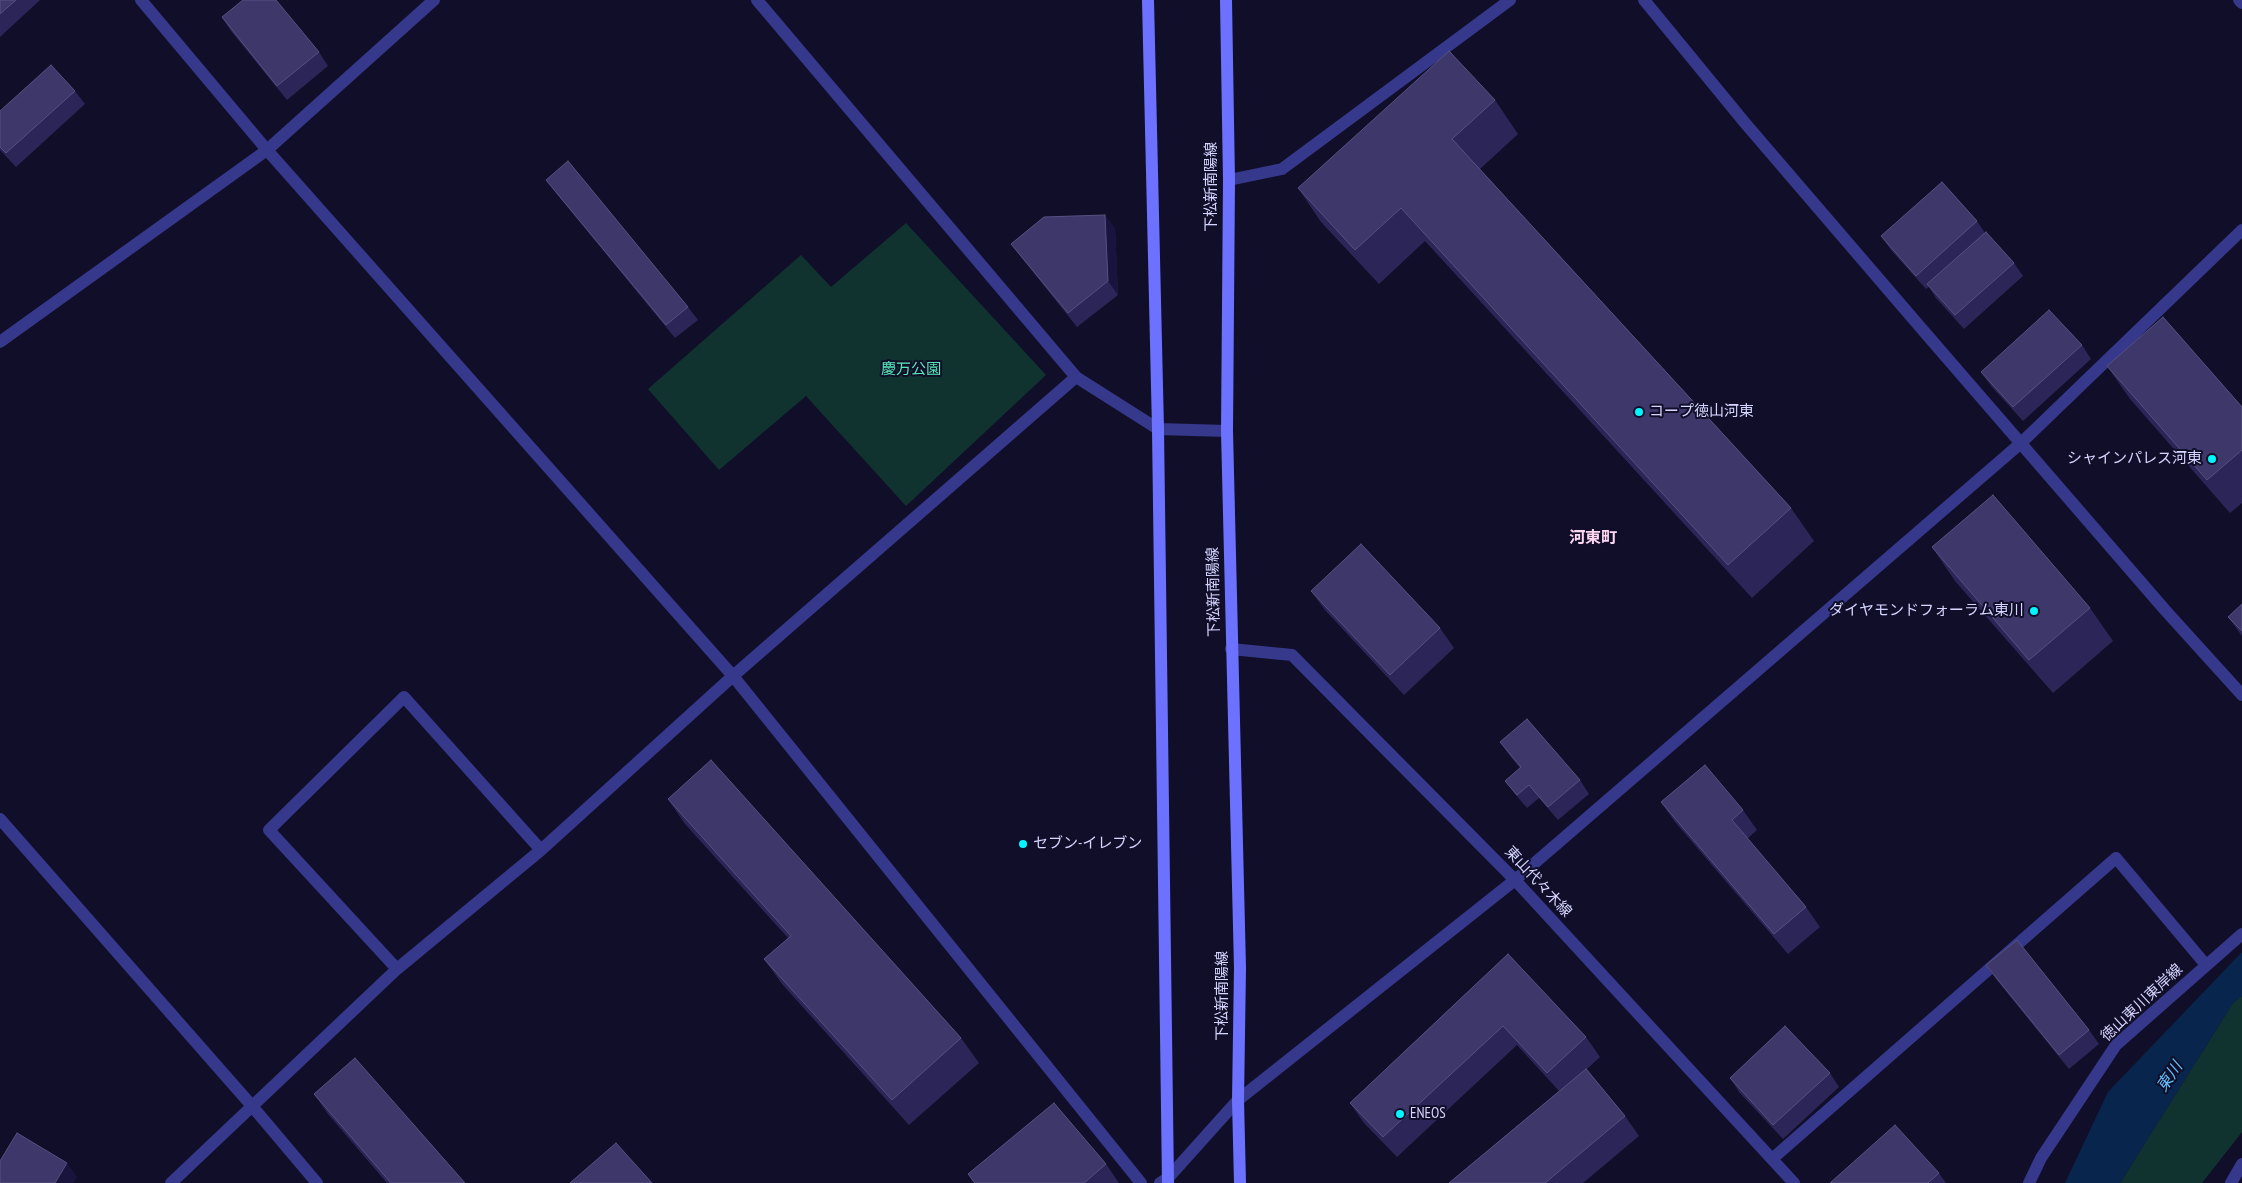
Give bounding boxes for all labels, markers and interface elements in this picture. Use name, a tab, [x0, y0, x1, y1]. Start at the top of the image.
street label: 下松新南陽線	[1203, 142, 1221, 232]
park label: 慶万公園	[881, 361, 941, 379]
place label: コープ徳山河東	[1649, 403, 1754, 421]
marker: コープ徳山河東	[1633, 406, 1645, 418]
place label: シャインパレス河東	[2067, 450, 2202, 468]
marker: シャインパレス河東	[2206, 453, 2218, 465]
district label: 河東町	[1569, 528, 1617, 548]
street label: 下松新南陽線	[1204, 547, 1224, 637]
place label: ダイヤモンドフォーラム東川	[1829, 602, 2024, 620]
marker: ダイヤモンドフォーラム東川	[2028, 605, 2040, 617]
place label: セブン-イレブン	[1033, 835, 1142, 853]
marker: セブン-イレブン	[1017, 838, 1029, 850]
street label: 東山代々木線	[1501, 843, 1575, 921]
street label: 下松新南陽線	[1214, 951, 1232, 1041]
street label: 徳山東川東岸線	[2097, 961, 2187, 1045]
water label: 東川	[2153, 1058, 2187, 1096]
place label: ENEOS	[1410, 1105, 1446, 1123]
marker: ENEOS	[1394, 1108, 1406, 1120]

